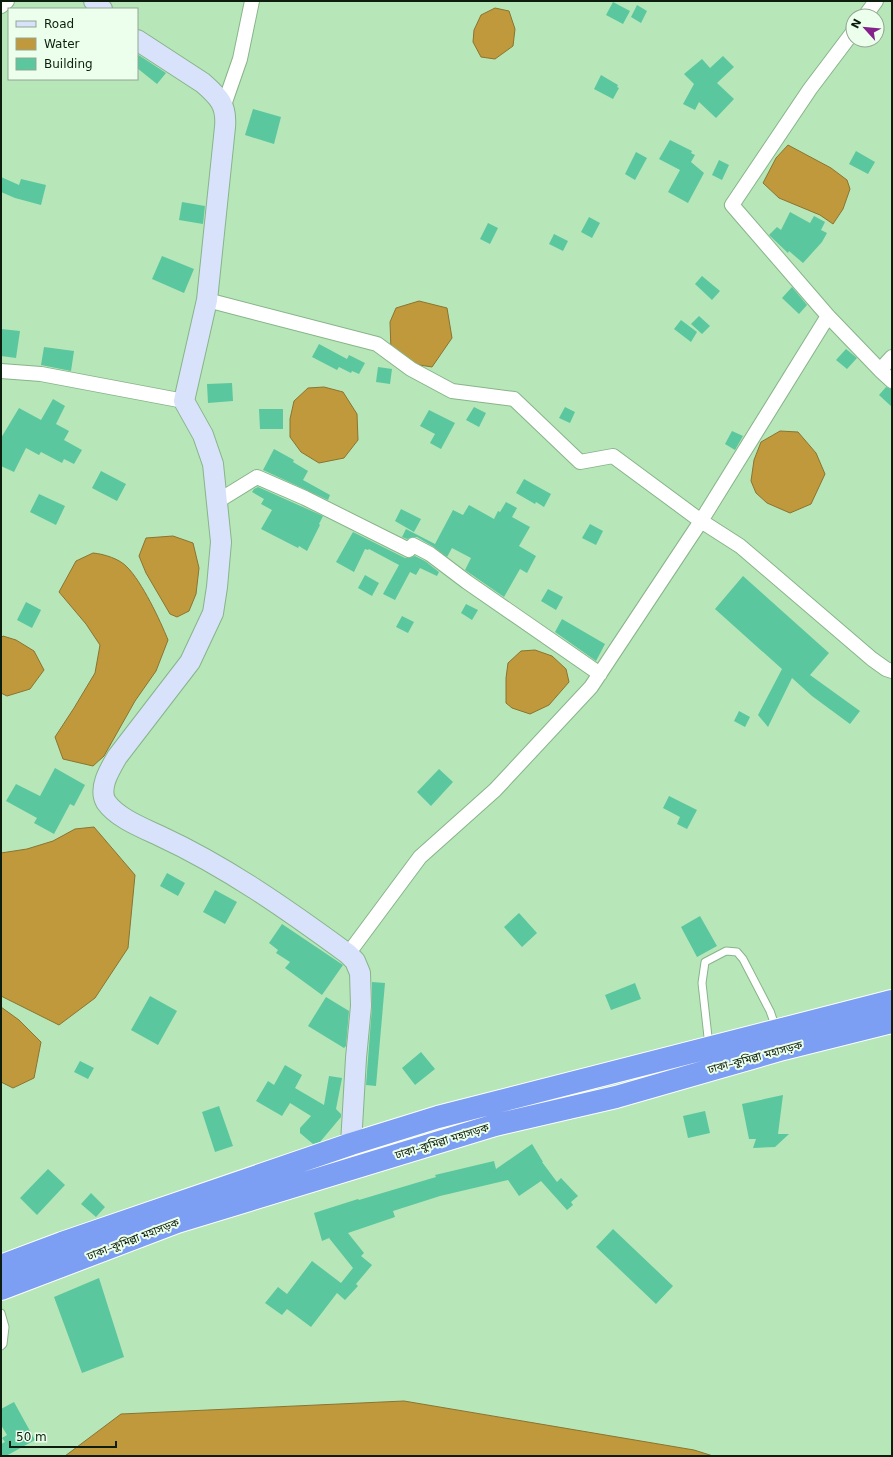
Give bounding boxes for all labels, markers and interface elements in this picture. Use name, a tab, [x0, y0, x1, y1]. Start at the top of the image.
legend	[8, 8, 138, 80]
north arrow	[845, 8, 885, 48]
text: Road	[44, 17, 74, 31]
text: N	[849, 17, 864, 31]
text: Water	[44, 37, 80, 51]
text: Building	[44, 57, 93, 71]
street label: ঢাকা–কুমিল্লা মহাসড়ক	[705, 1039, 804, 1077]
street label: ঢাকা–কুমিল্লা মহাসড়ক	[393, 1121, 491, 1162]
street label: ঢাকা–কুমিল্লা মহাসড়ক	[84, 1216, 181, 1263]
scale bar	[10, 1423, 116, 1449]
text: 50 m	[16, 1430, 47, 1444]

